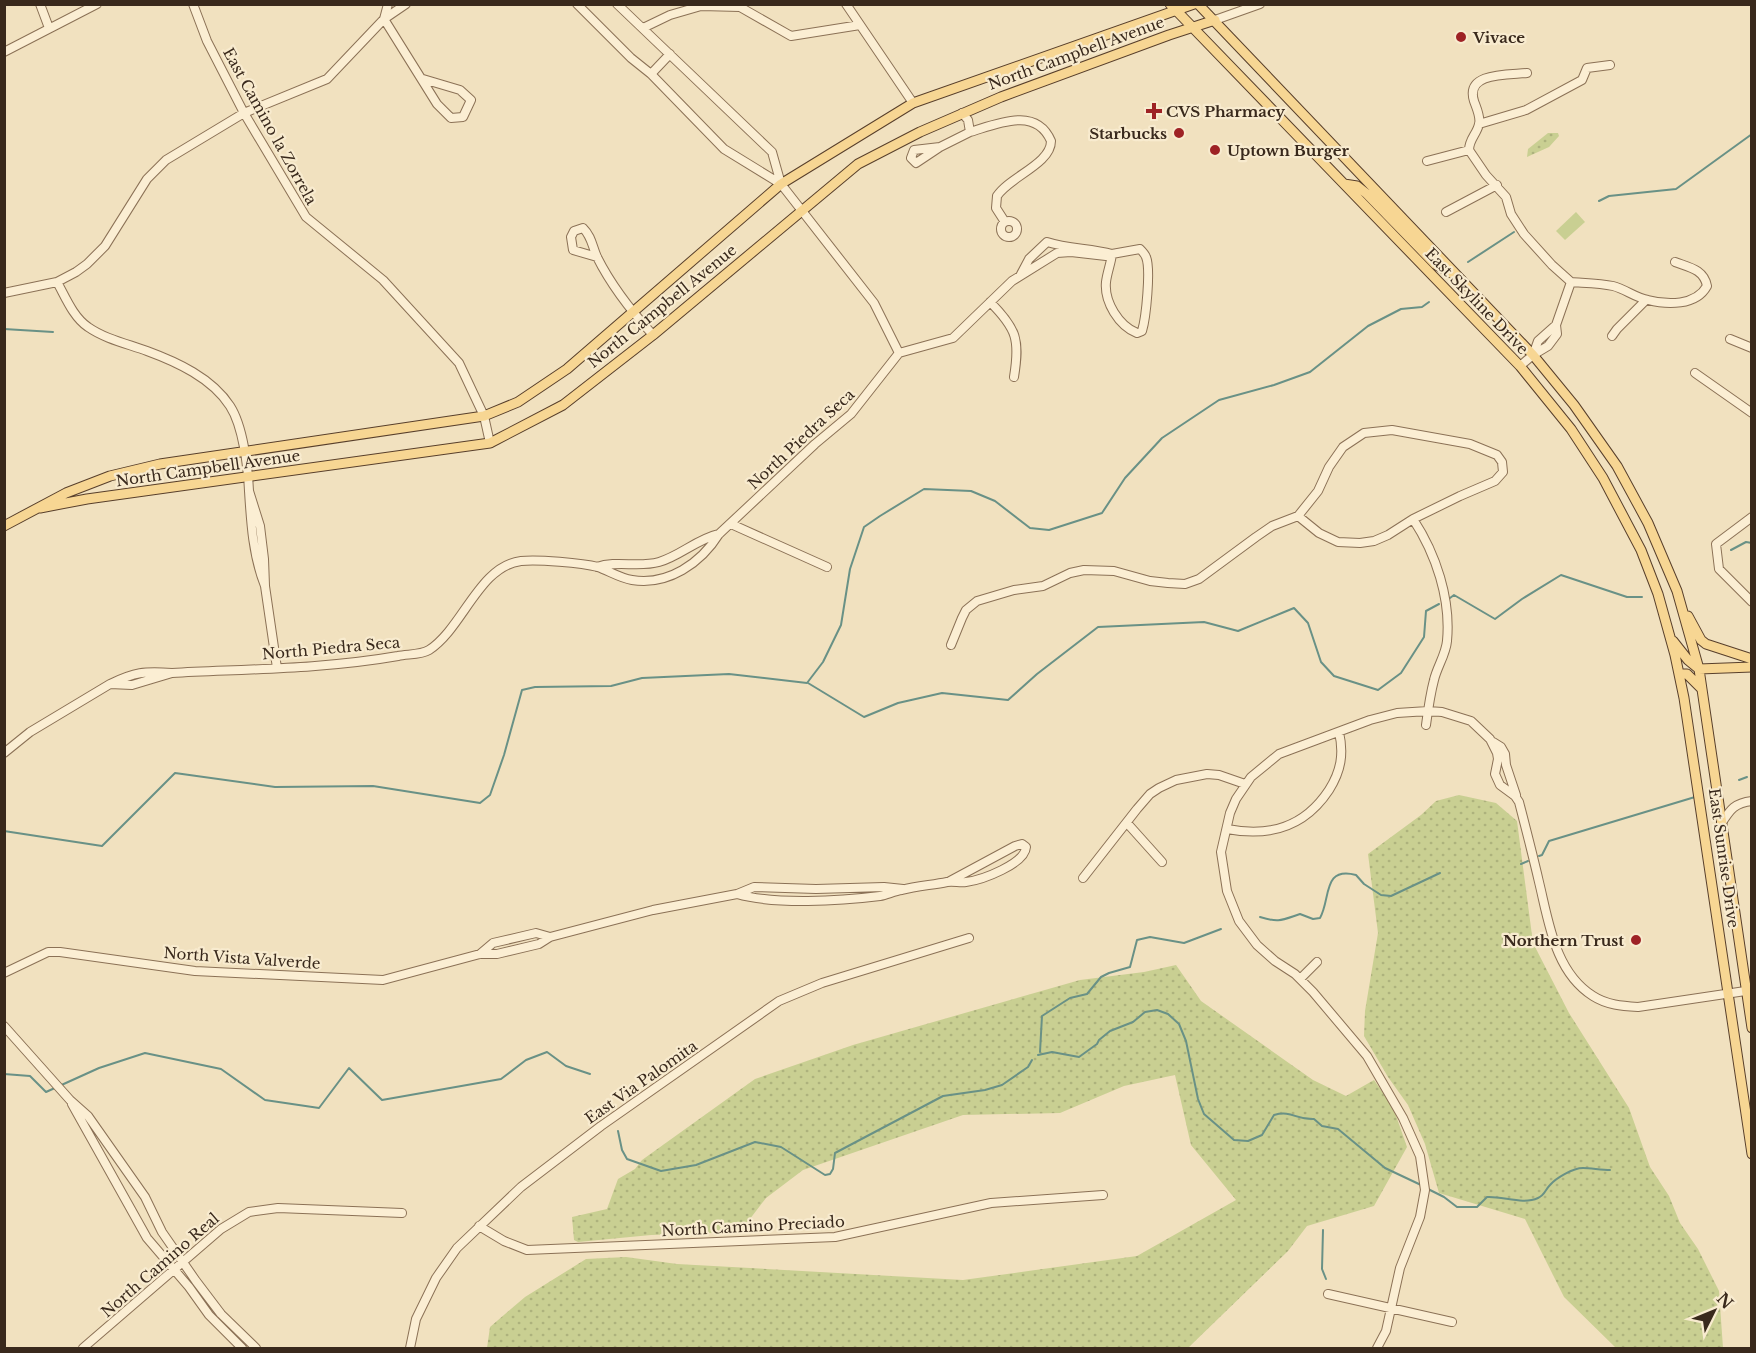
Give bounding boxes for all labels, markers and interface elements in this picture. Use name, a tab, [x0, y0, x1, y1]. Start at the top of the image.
street label: North Campbell Avenue	[985, 12, 1167, 94]
place label: Vivace	[1472, 28, 1525, 47]
marker: Vivace	[1454, 30, 1468, 44]
street label: East Camino la Zorrela	[219, 44, 321, 208]
place label: CVS Pharmacy	[1166, 102, 1285, 121]
marker: CVS Pharmacy	[1147, 104, 1161, 118]
place label: Starbucks	[1089, 124, 1167, 143]
marker: Starbucks	[1172, 126, 1186, 140]
place label: Uptown Burger	[1227, 141, 1350, 160]
marker: Uptown Burger	[1208, 143, 1222, 157]
street label: North Campbell Avenue	[584, 240, 740, 372]
street label: East Skyline Drive	[1421, 244, 1533, 358]
street label: North Piedra Seca	[744, 384, 859, 493]
street label: North Campbell Avenue	[115, 446, 301, 490]
street label: North Piedra Seca	[261, 632, 402, 664]
street label: East Sunrise Drive	[1705, 787, 1743, 929]
place label: Northern Trust	[1503, 931, 1624, 950]
marker: Northern Trust	[1629, 933, 1643, 947]
street label: North Vista Valverde	[163, 943, 321, 973]
street label: East Via Palomita	[581, 1036, 701, 1128]
street label: North Camino Real	[97, 1209, 223, 1321]
street label: North Camino Preciado	[661, 1212, 845, 1240]
north arrow	[1684, 1281, 1744, 1341]
text: N	[1713, 1288, 1737, 1313]

